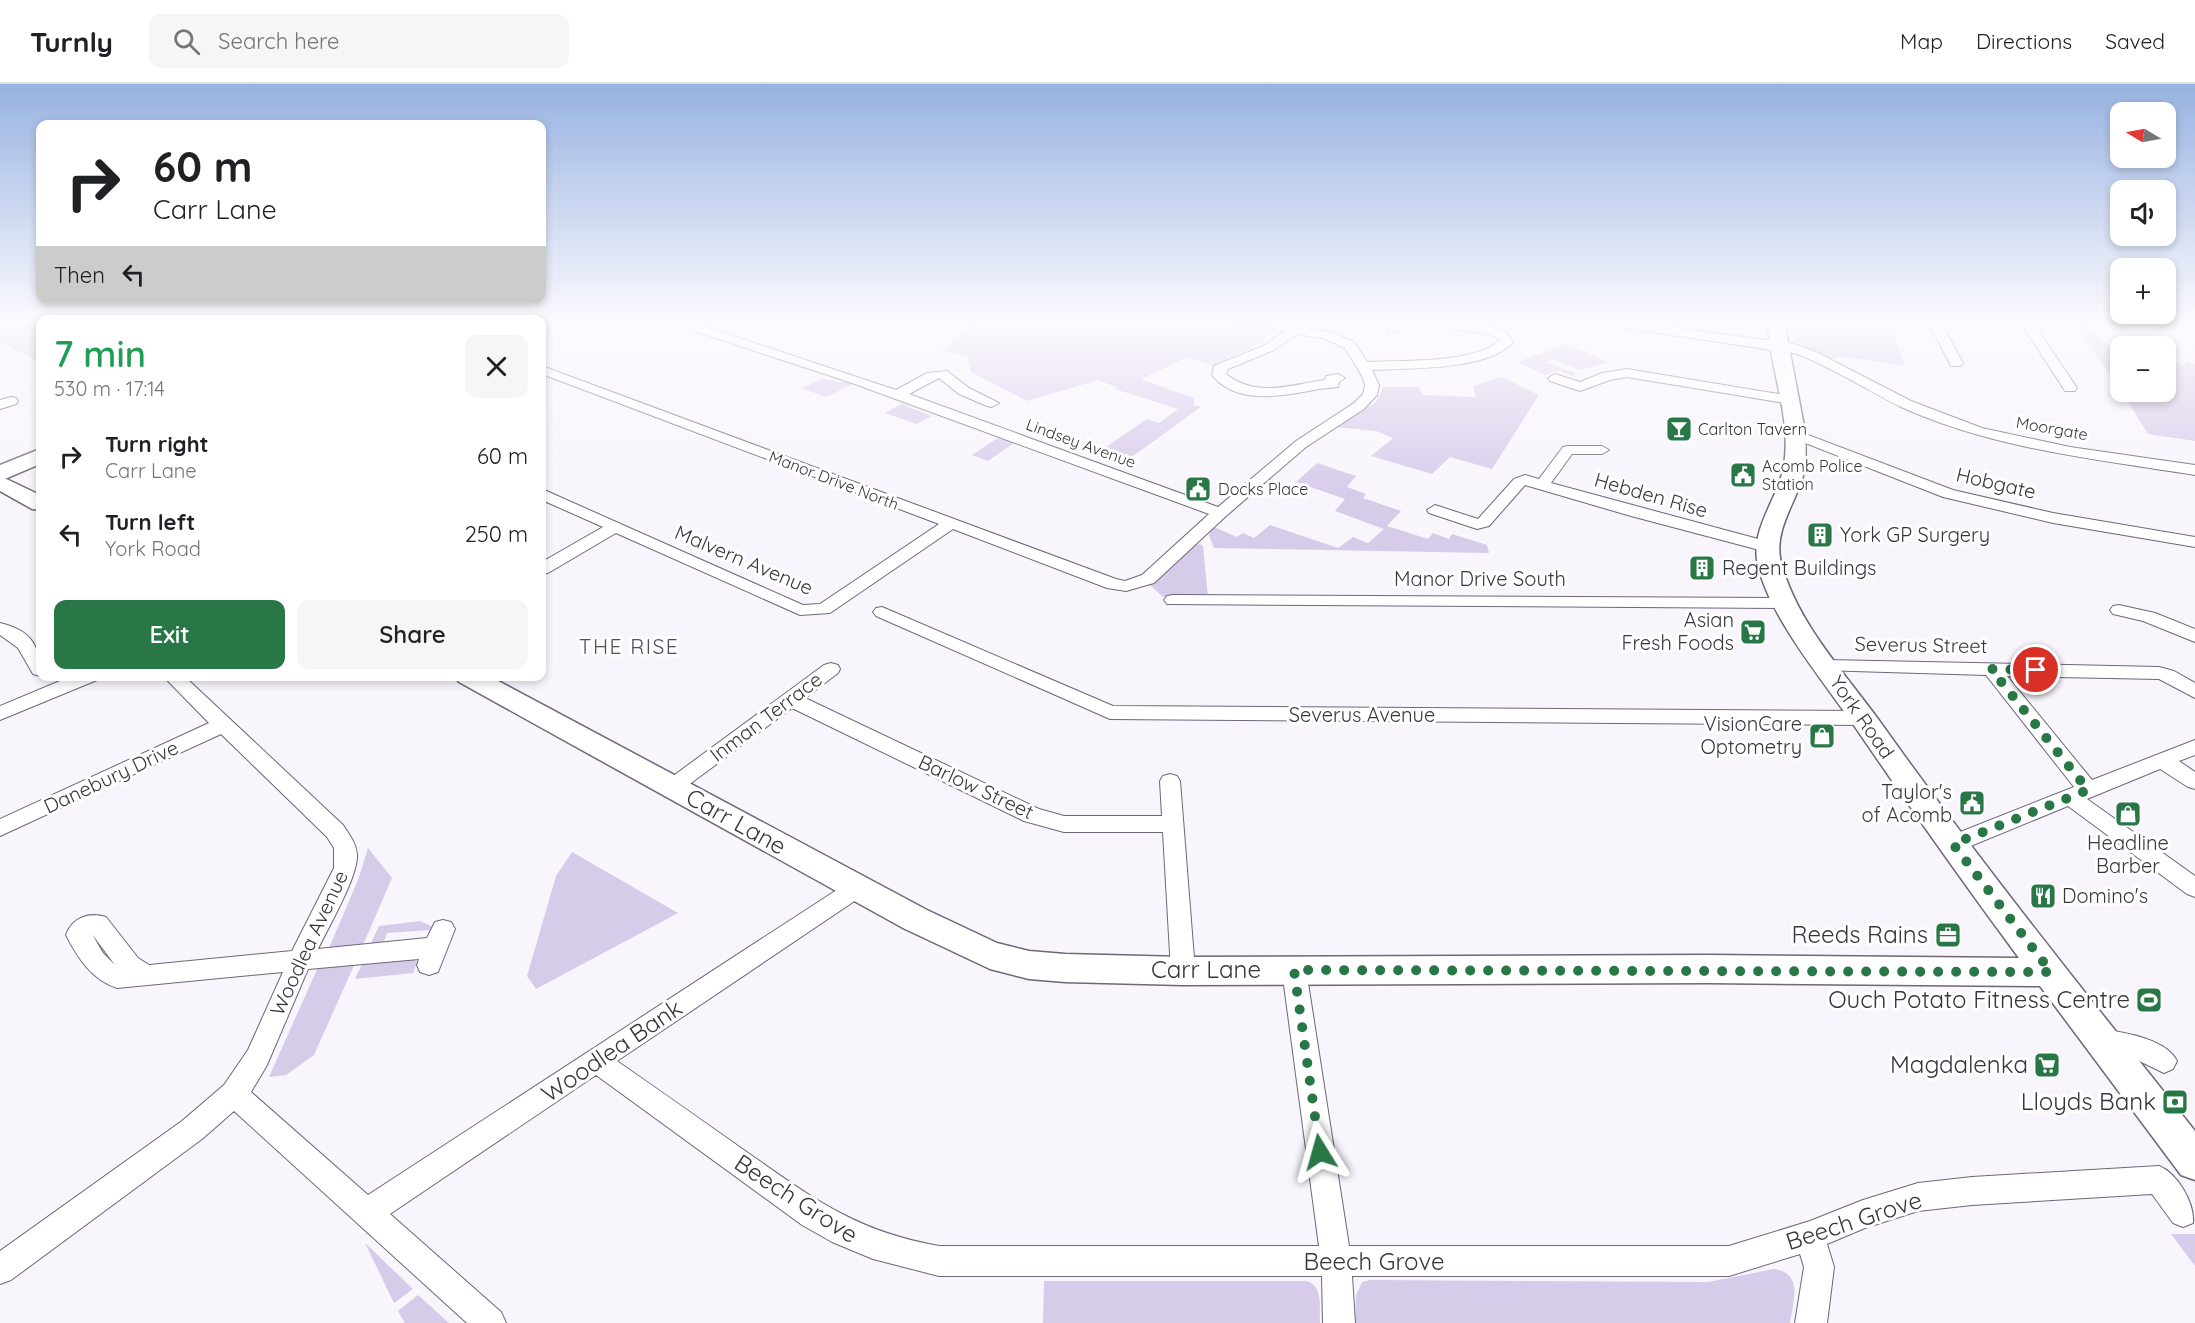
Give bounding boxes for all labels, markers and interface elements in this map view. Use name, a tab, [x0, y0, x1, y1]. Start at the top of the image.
search box	[149, 14, 569, 68]
text: Turnly	[30, 24, 113, 59]
icon: search	[170, 25, 203, 58]
text: Search here	[218, 27, 339, 55]
text: Map	[1900, 28, 1943, 54]
text: Directions	[1976, 28, 2072, 54]
text: Saved	[2105, 28, 2165, 54]
north arrow	[2110, 102, 2176, 168]
map controls	[2110, 102, 2176, 402]
text: 60 m	[153, 140, 253, 193]
icon: right	[54, 144, 132, 222]
button: sound	[2110, 180, 2176, 246]
text: Carr Lane	[153, 192, 277, 226]
icon: left	[117, 258, 150, 291]
button: +	[2110, 258, 2176, 324]
text: Then	[54, 261, 105, 289]
text: 7 min	[54, 331, 146, 376]
button: close	[465, 335, 528, 398]
button: −	[2110, 336, 2176, 402]
text: 530 m · 17:14	[54, 376, 165, 401]
street label: Moorgate	[2015, 412, 2089, 444]
street label: Lindsey Avenue	[1023, 414, 1139, 472]
bar icon: Carlton Tavern	[1664, 414, 1694, 444]
place label: Carlton Tavern	[1698, 419, 1807, 439]
text: Turn right	[105, 430, 209, 458]
icon: right	[54, 440, 87, 473]
text: 60 m	[477, 442, 528, 470]
street label: Manor Drive North	[766, 446, 902, 514]
place label: Acomb Police Station	[1762, 456, 1862, 494]
text: Carr Lane	[105, 458, 197, 483]
public building icon: Acomb Police Station	[1728, 460, 1758, 490]
street label: Hobgate	[1954, 461, 2038, 504]
street label: Hebden Rise	[1592, 466, 1711, 523]
public building icon: Docks Place	[1183, 474, 1213, 504]
place label: Docks Place	[1218, 479, 1308, 499]
text: Turn left	[105, 508, 195, 536]
icon: left	[54, 518, 87, 551]
street label: Malvern Avenue	[671, 519, 817, 600]
text: 250 m	[465, 520, 528, 548]
building icon: York GP Surgery	[1805, 520, 1835, 550]
place label: York GP Surgery	[1840, 522, 1990, 547]
text: York Road	[105, 536, 201, 561]
building icon: Regent Buildings	[1687, 553, 1717, 583]
place label: Regent Buildings	[1722, 555, 1876, 580]
street label: Manor Drive South	[1394, 566, 1566, 591]
button: Exit	[54, 600, 285, 669]
button: Share	[297, 600, 528, 669]
place label: Asian Fresh Foods	[1621, 607, 1734, 655]
supermarket icon: Asian Fresh Foods	[1738, 617, 1768, 647]
street label: Severus Street	[1854, 631, 1988, 658]
district label: THE RISE	[579, 633, 679, 659]
pin	[2010, 644, 2061, 695]
icon: arrive	[2019, 653, 2052, 686]
street label: Inman Terrace	[705, 666, 827, 767]
street label: York Road	[1825, 670, 1900, 763]
street label: Severus Avenue	[1289, 702, 1435, 727]
place label: VisionCare Optometry	[1700, 711, 1802, 759]
shop icon: VisionCare Optometry	[1807, 721, 1837, 751]
street label: Danebury Drive	[40, 734, 182, 819]
street label: Barlow Street	[915, 749, 1038, 824]
place label: Taylor's of Acomb	[1862, 779, 1952, 827]
street label: Carr Lane	[681, 781, 792, 861]
public building icon: Taylor's of Acomb	[1957, 788, 1987, 818]
shop icon: Headline Barber	[2113, 799, 2143, 829]
place label: Headline Barber	[2087, 830, 2169, 878]
street label: Woodlea Avenue	[264, 866, 353, 1019]
restaurant icon: Domino's	[2028, 881, 2058, 911]
place label: Domino's	[2062, 883, 2148, 908]
place label: Reeds Rains	[1792, 919, 1928, 949]
office icon: Reeds Rains	[1933, 920, 1963, 950]
street label: Carr Lane	[1151, 954, 1261, 984]
place label: Ouch Potato Fitness Centre	[1828, 984, 2130, 1014]
sports icon: Ouch Potato Fitness Centre	[2134, 985, 2164, 1015]
street label: Woodlea Bank	[535, 992, 688, 1108]
place label: Magdalenka	[1890, 1049, 2028, 1079]
supermarket icon: Magdalenka	[2032, 1050, 2062, 1080]
place label: Lloyds Bank	[2021, 1086, 2156, 1116]
bank icon: Lloyds Bank	[2160, 1087, 2190, 1117]
position arrow	[1288, 1120, 1352, 1184]
street label: Beech Grove	[729, 1147, 864, 1249]
street label: Beech Grove	[1782, 1184, 1925, 1256]
street label: Beech Grove	[1303, 1246, 1445, 1276]

